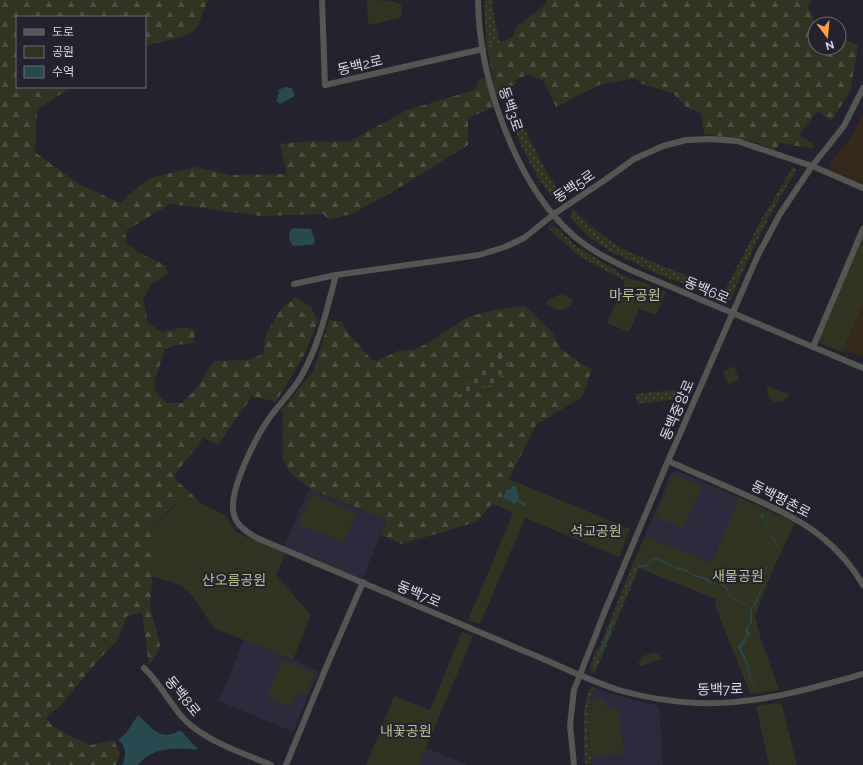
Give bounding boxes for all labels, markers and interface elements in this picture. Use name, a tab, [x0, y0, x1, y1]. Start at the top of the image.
legend	[16, 16, 146, 88]
north arrow	[807, 16, 847, 56]
text: 도로	[52, 25, 74, 39]
text: N	[824, 38, 835, 53]
text: 공원	[52, 45, 74, 59]
street label: 동백2로	[336, 52, 384, 78]
text: 수역	[52, 65, 74, 79]
street label: 동백3로	[496, 85, 526, 134]
street label: 동백5로	[550, 166, 598, 206]
street label: 동백6로	[682, 273, 732, 307]
park label: 마루공원	[609, 287, 661, 303]
street label: 동백중앙로	[657, 377, 697, 443]
street label: 동백평촌로	[749, 477, 813, 521]
park label: 석교공원	[570, 523, 622, 539]
park label: 새물공원	[712, 568, 764, 584]
park label: 산오름공원	[202, 572, 266, 588]
street label: 동백7로	[395, 578, 443, 610]
street label: 동백8로	[162, 673, 204, 719]
street label: 동백7로	[697, 681, 743, 697]
park label: 내꽃공원	[380, 723, 432, 739]

